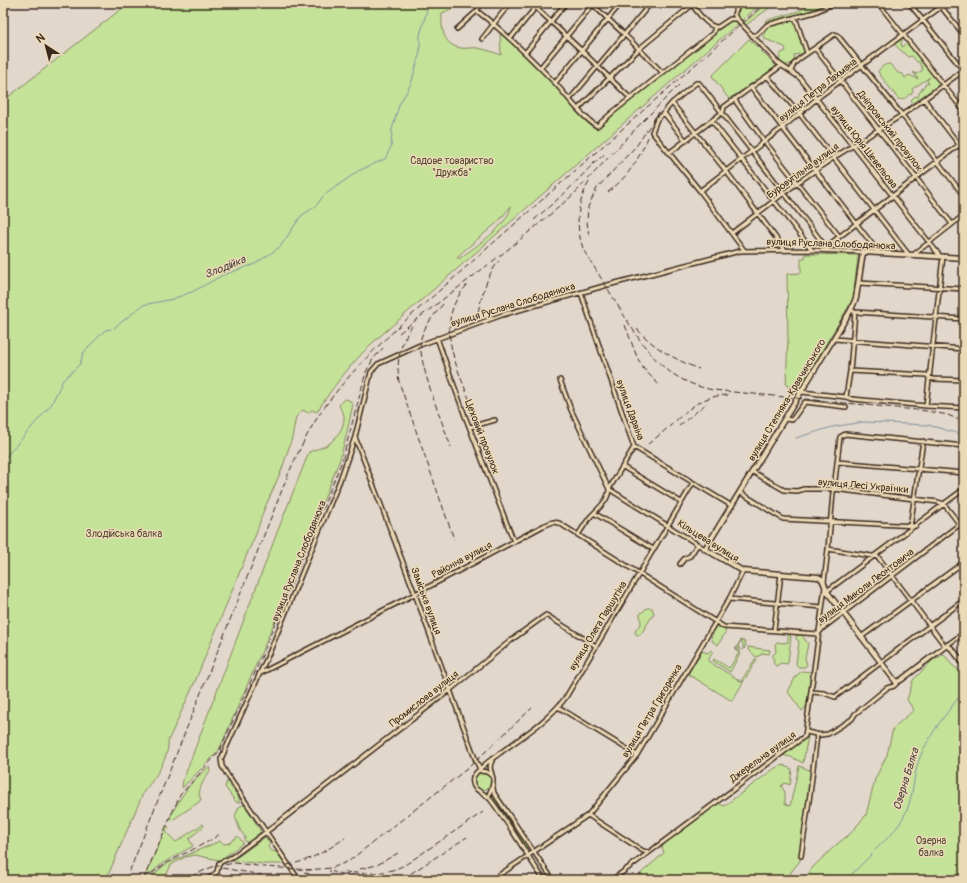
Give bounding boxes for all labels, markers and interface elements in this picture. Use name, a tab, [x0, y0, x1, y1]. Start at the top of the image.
north arrow	[26, 26, 66, 66]
text: N	[34, 31, 48, 46]
street label: вулиця Петра Лахмана	[776, 55, 860, 124]
street label: Дніпровський провулок	[854, 87, 925, 174]
street label: вулиця Юрія Шевельова	[828, 103, 900, 191]
street label: Буровугільна вулиця	[765, 141, 842, 201]
park label: Садове товариство "Дружба"	[410, 155, 494, 179]
street label: вулиця Руслана Слободянюка	[766, 236, 896, 252]
water label: Злодійка	[203, 253, 248, 281]
street label: вулиця Руслана Слободянюка	[449, 280, 577, 330]
street label: вулиця Степняка-Кравчинського	[746, 336, 829, 463]
street label: вулиця Дарвіна	[613, 378, 647, 442]
street label: Цеховий провулок	[462, 398, 502, 476]
street label: вулиця Лесі Українки	[817, 476, 909, 496]
street label: вулиця Руслана Слободянюка	[269, 498, 329, 623]
street label: Кільцева вулиця	[675, 517, 741, 565]
park label: Злодійська балка	[86, 528, 163, 540]
street label: Районна вулиця	[430, 539, 494, 581]
street label: вулиця Миколи Леонтовича	[816, 546, 917, 626]
street label: Заміська вулиця	[408, 566, 444, 636]
street label: вулиця Олега Паршутіна	[567, 579, 630, 673]
street label: вулиця Петра Григоренка	[619, 662, 685, 760]
street label: Промислова вулиця	[387, 668, 461, 730]
street label: Джерельна вулиця	[727, 729, 799, 786]
water label: Озерна Балка	[890, 746, 922, 812]
park label: Озерна балка	[916, 835, 947, 859]

